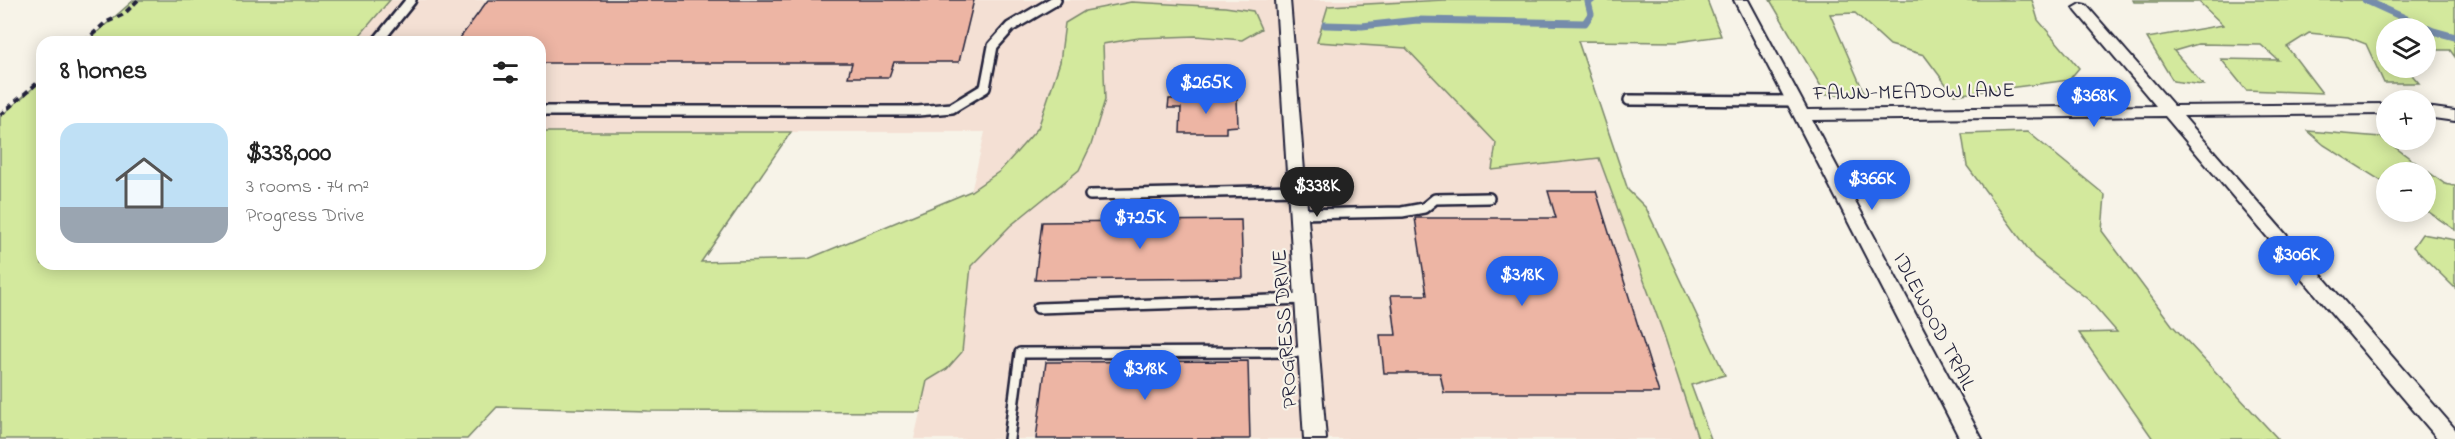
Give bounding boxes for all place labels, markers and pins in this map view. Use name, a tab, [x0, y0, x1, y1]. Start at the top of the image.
pin: $265K	[1164, 64, 1248, 115]
pin: $368K	[2052, 77, 2136, 128]
pin: $366K	[1830, 160, 1914, 211]
pin: $338K	[1275, 167, 1359, 218]
pin: $725K	[1098, 199, 1182, 250]
pin: $306K	[2254, 236, 2338, 287]
pin: $318K	[1480, 256, 1564, 307]
pin: $318K	[1103, 350, 1187, 401]

